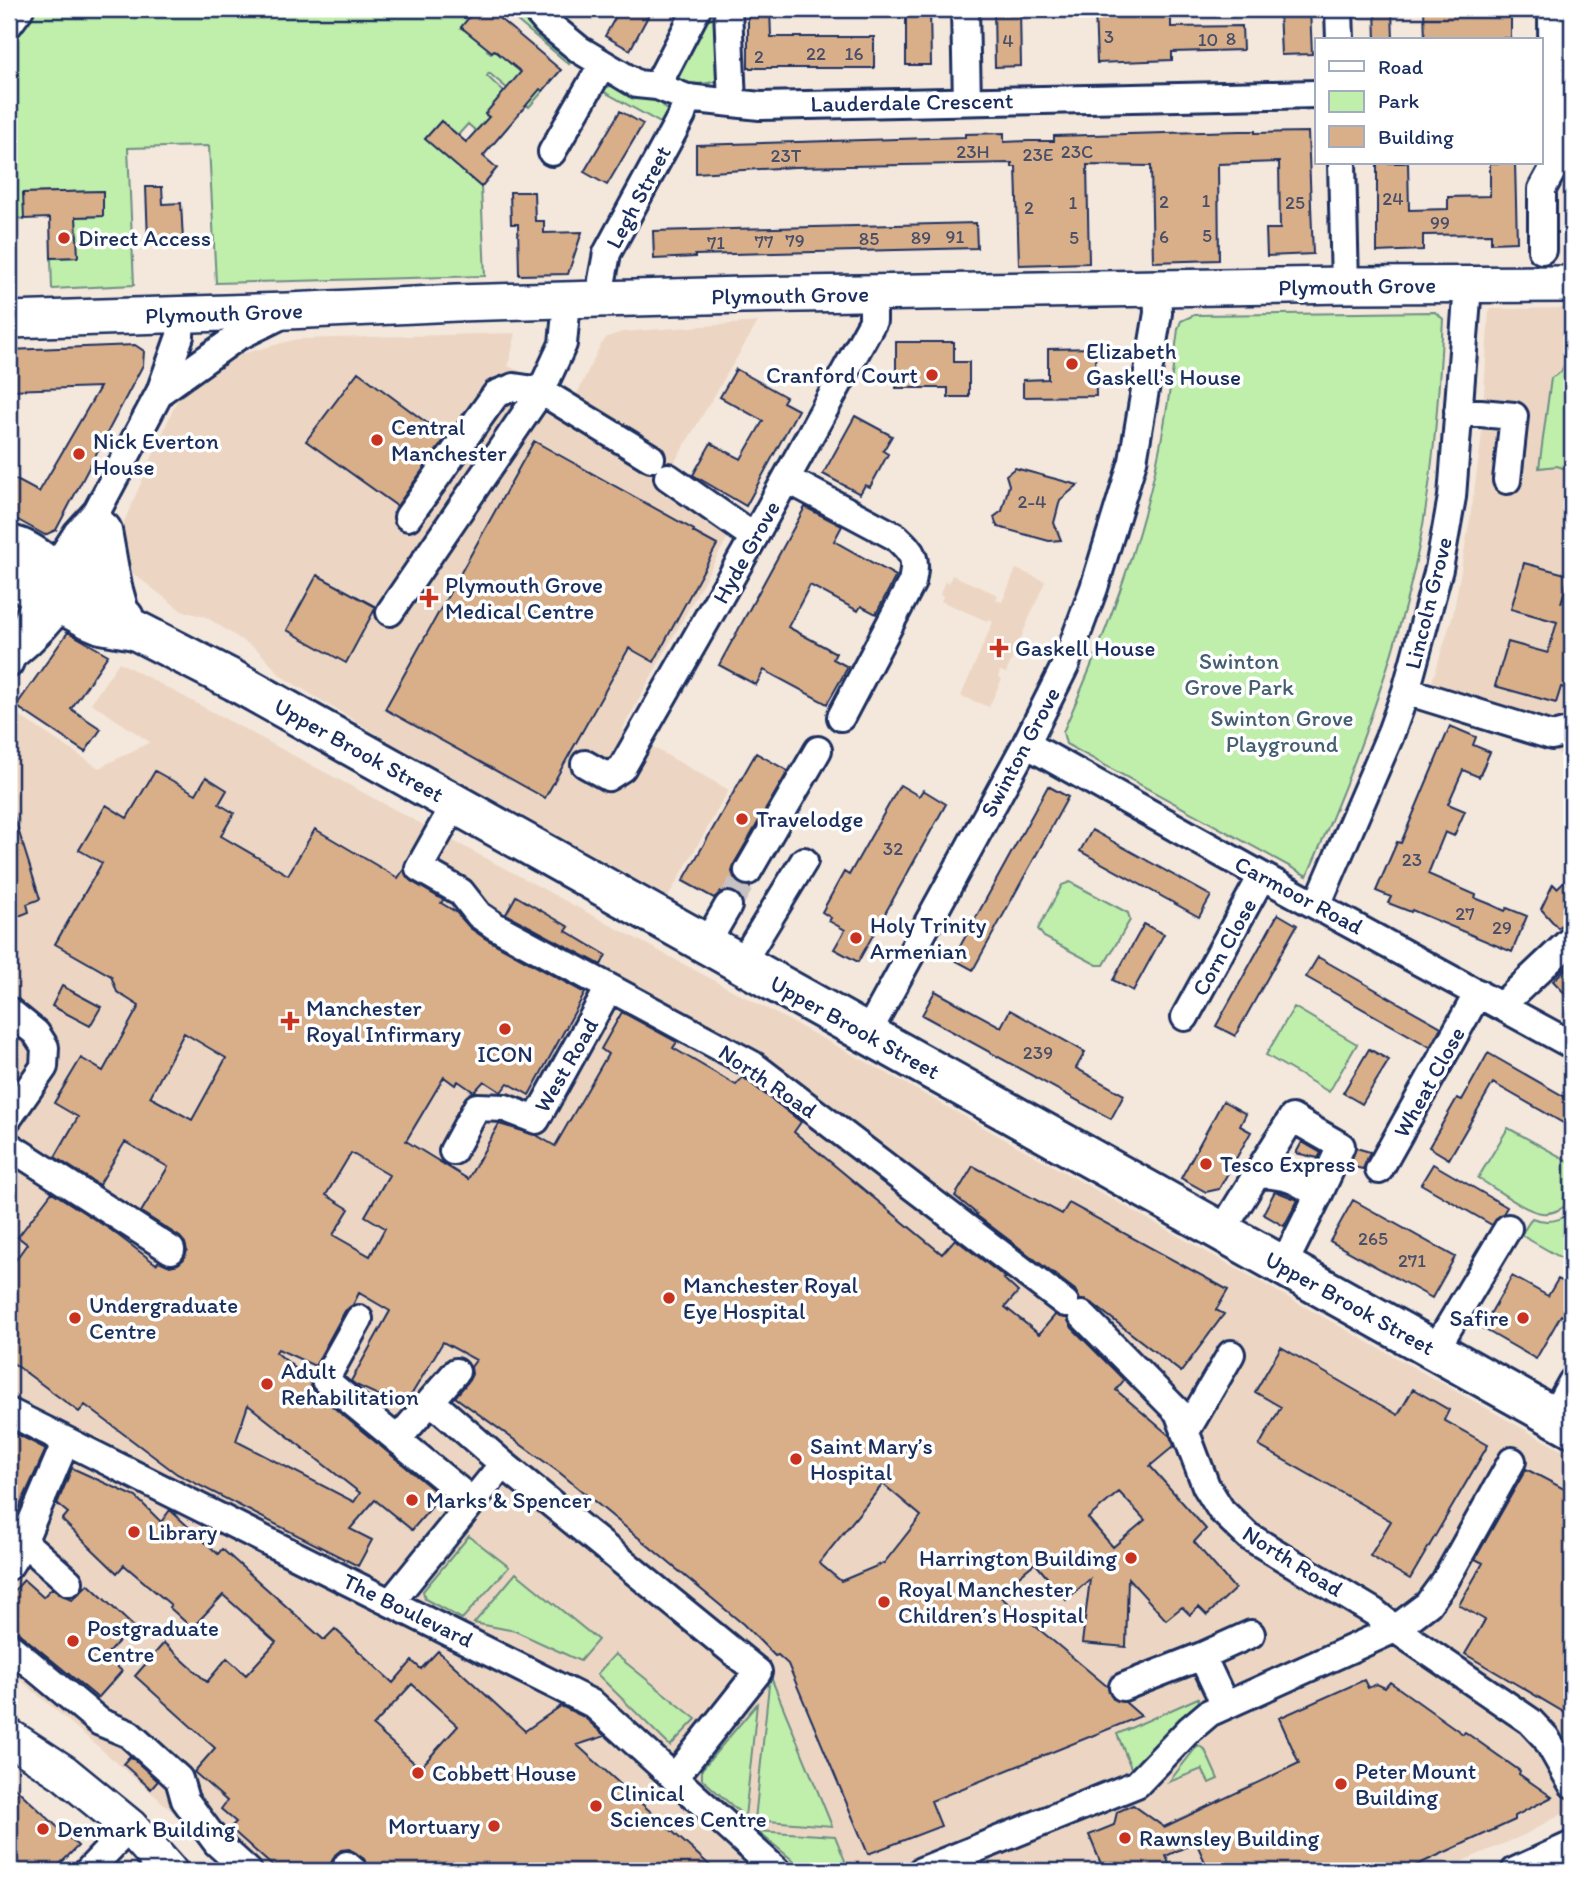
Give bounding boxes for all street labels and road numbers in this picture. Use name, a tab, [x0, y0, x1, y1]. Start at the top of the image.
street label: Lauderdale Crescent	[810, 86, 1014, 118]
street label: Legh Street	[599, 140, 677, 253]
street label: Plymouth Grove	[1278, 271, 1436, 301]
street label: Plymouth Grove	[711, 280, 869, 310]
street label: Plymouth Grove	[145, 296, 303, 330]
street label: Hyde Grove	[706, 496, 786, 608]
street label: Lincoln Grove	[1398, 534, 1458, 672]
street label: Swinton Grove	[974, 682, 1066, 822]
street label: Upper Brook Street	[269, 692, 449, 808]
street label: Carmoor Road	[1230, 849, 1368, 941]
street label: Corn Close	[1186, 893, 1262, 1001]
street label: Upper Brook Street	[765, 969, 945, 1085]
street label: West Road	[528, 1012, 604, 1117]
street label: Wheat Close	[1387, 1022, 1471, 1142]
street label: North Road	[713, 1038, 823, 1124]
street label: Upper Brook Street	[1260, 1245, 1440, 1361]
street label: North Road	[1238, 1519, 1349, 1603]
street label: The Boulevard	[338, 1566, 478, 1654]

